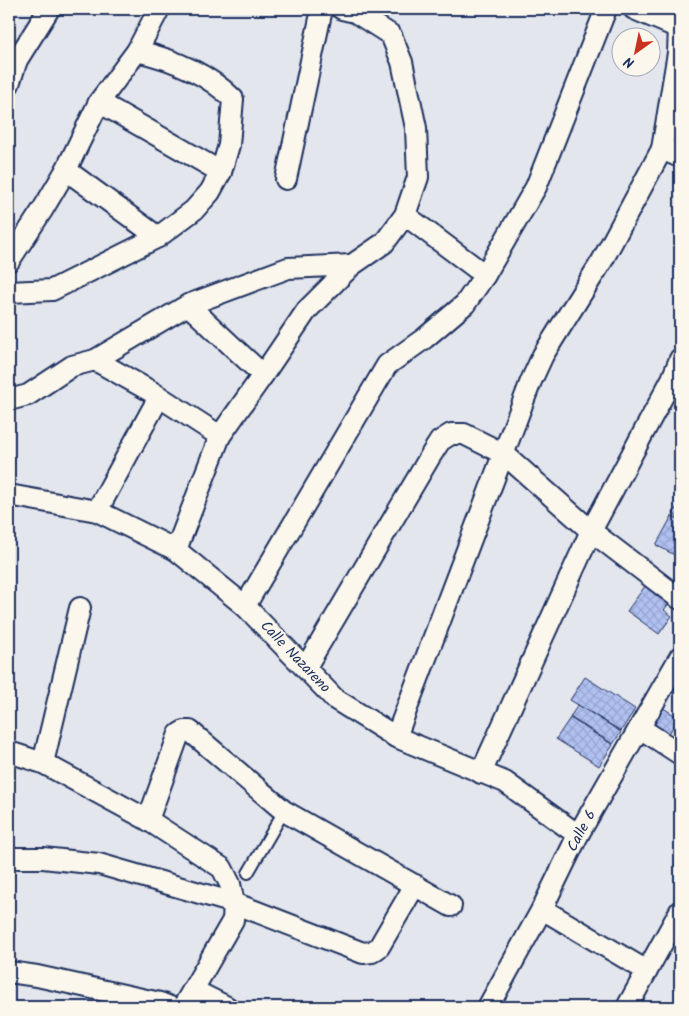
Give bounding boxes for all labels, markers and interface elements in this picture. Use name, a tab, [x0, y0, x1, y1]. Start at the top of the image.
north arrow	[612, 28, 662, 78]
text: N	[620, 50, 639, 74]
street label: Calle Nazareno	[254, 615, 336, 699]
street label: Calle 6	[561, 806, 603, 856]

